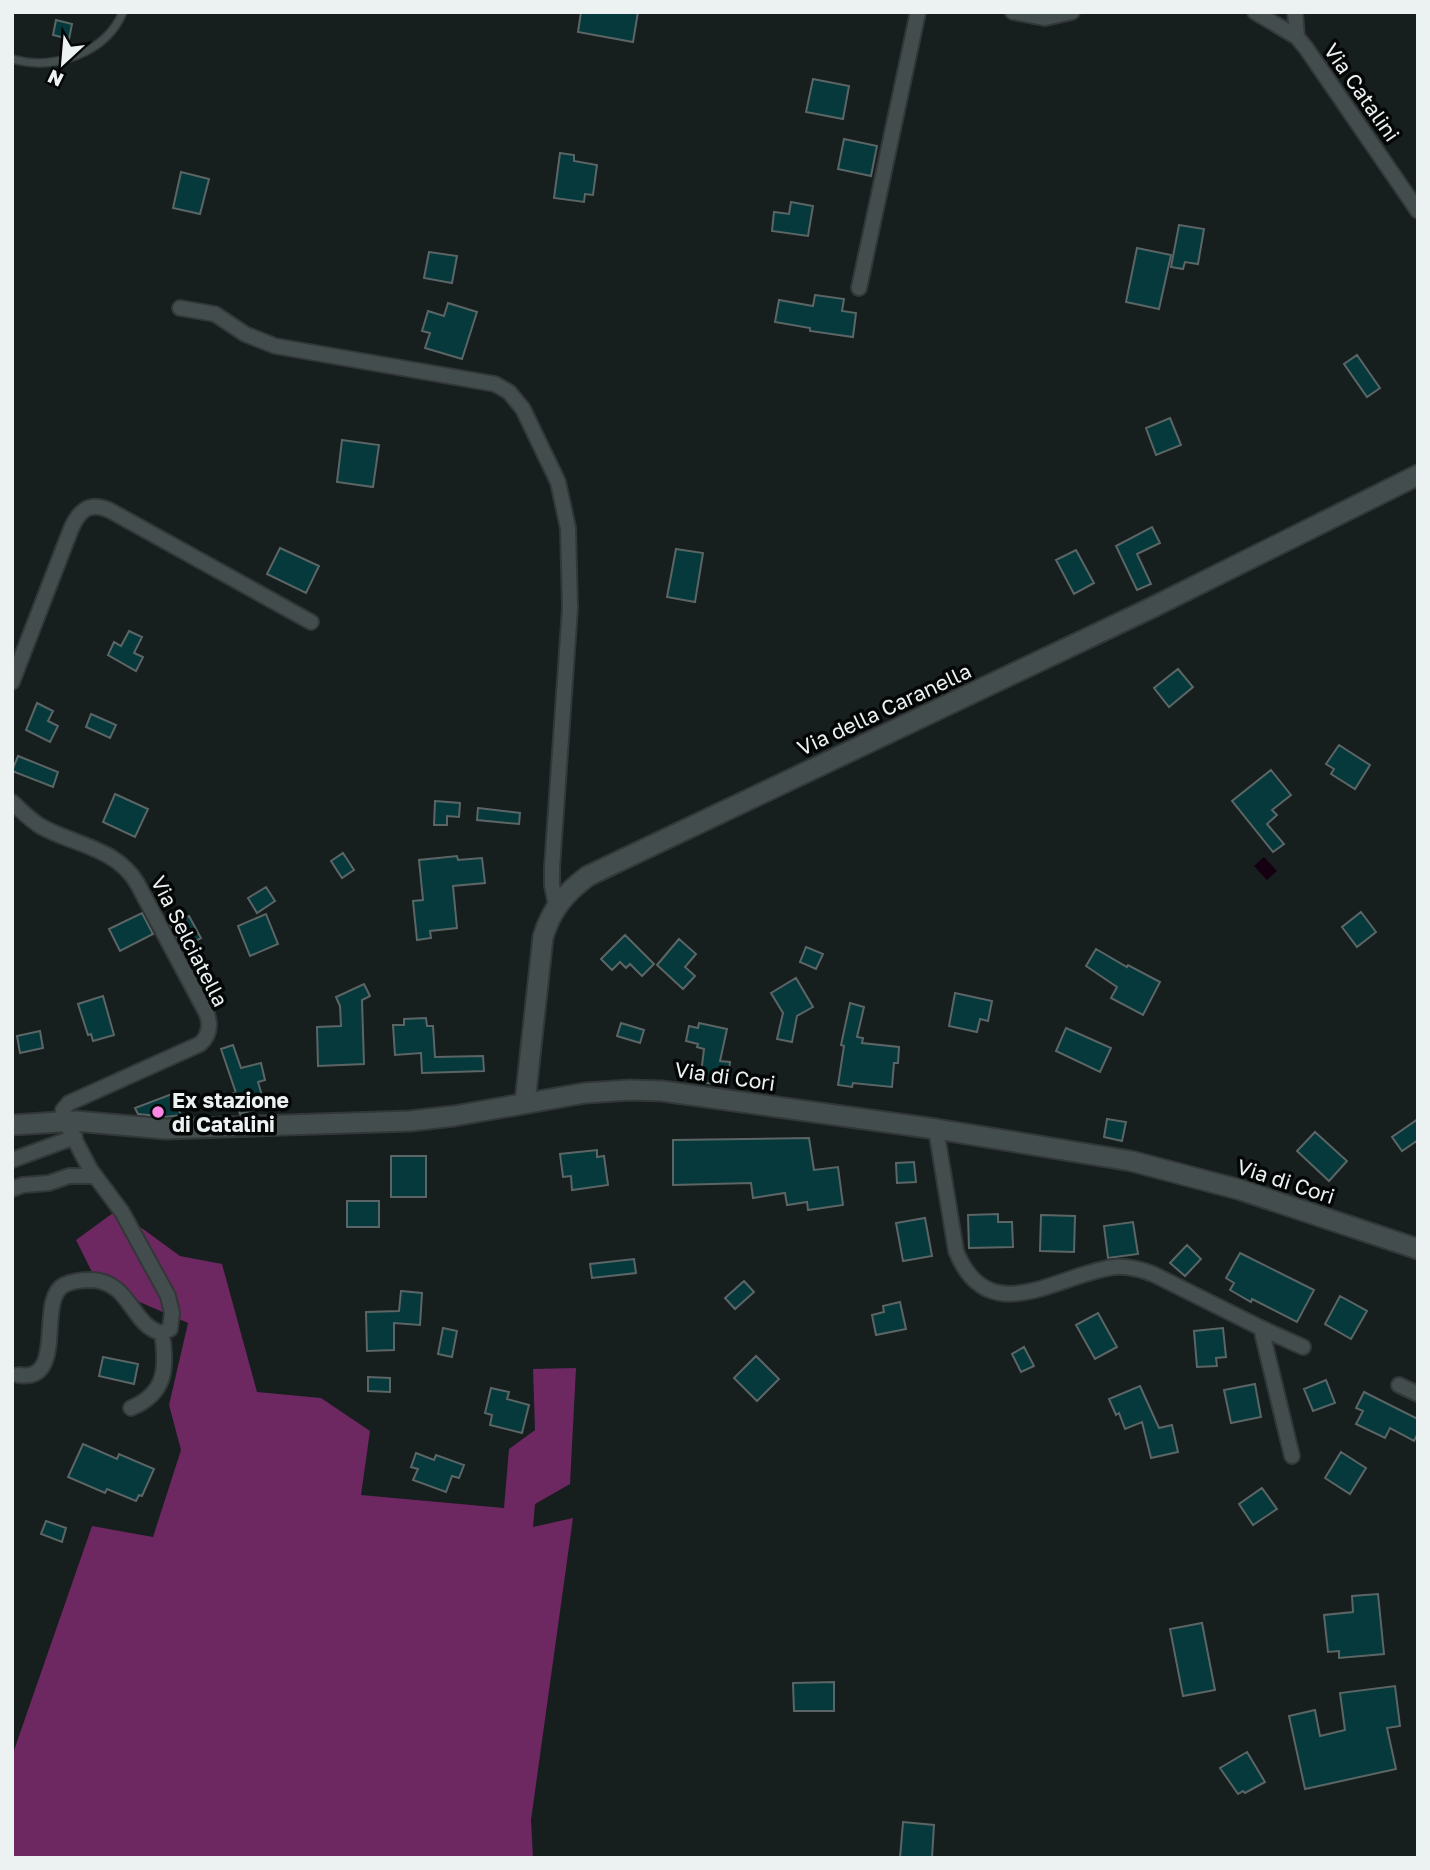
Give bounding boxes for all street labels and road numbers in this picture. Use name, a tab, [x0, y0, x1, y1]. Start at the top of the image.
street label: Via Catalini	[1319, 38, 1405, 146]
street label: Via della Caranella	[793, 657, 975, 761]
street label: Via Selciatella	[146, 871, 234, 1011]
street label: Via di Cori	[673, 1056, 777, 1096]
street label: Via di Cori	[1234, 1153, 1338, 1209]

